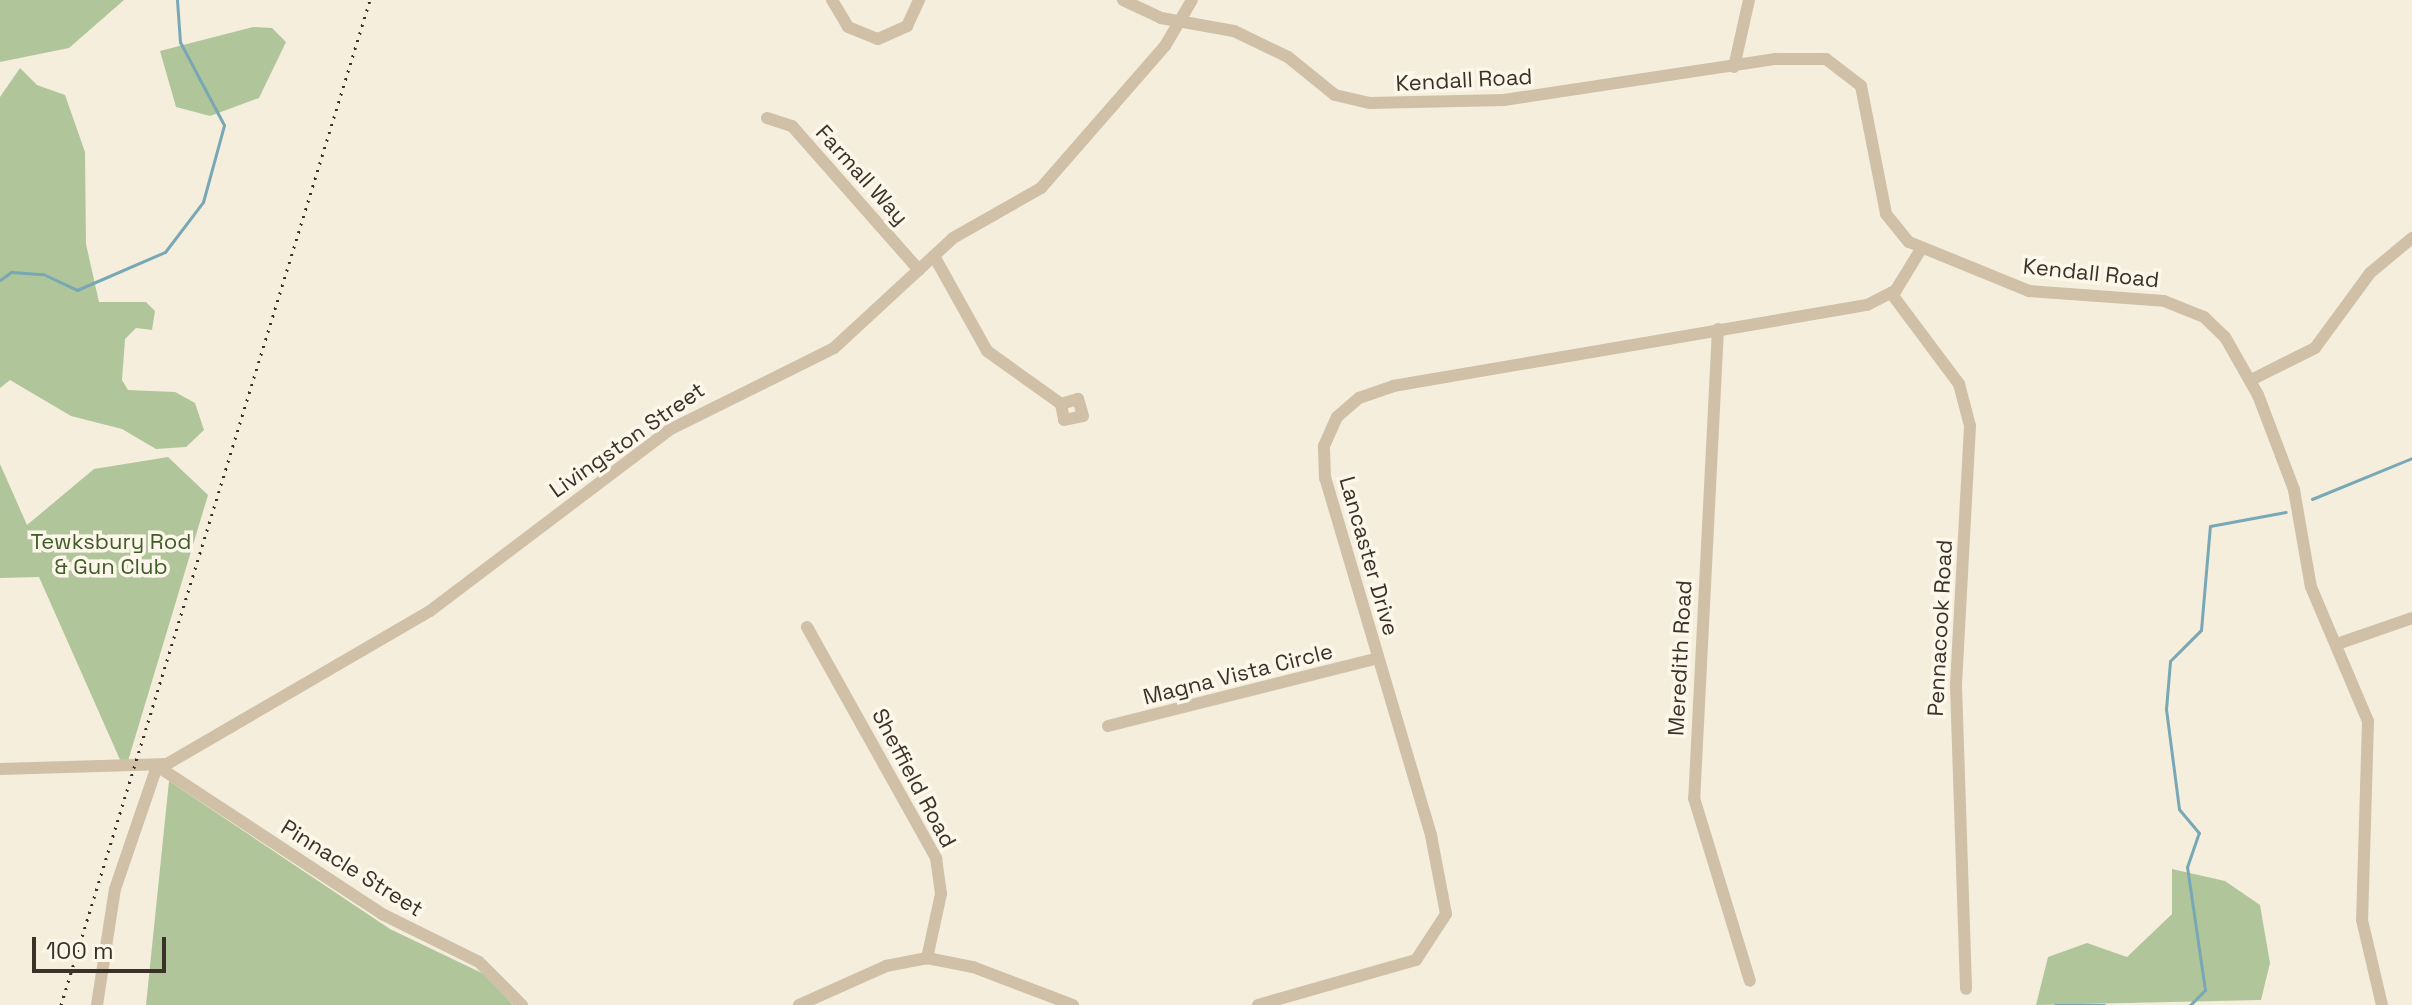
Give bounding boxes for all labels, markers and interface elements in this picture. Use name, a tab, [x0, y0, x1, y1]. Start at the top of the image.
street label: Kendall Road	[1395, 63, 1533, 97]
street label: Farmall Way	[810, 120, 914, 230]
street label: Kendall Road	[2022, 253, 2160, 293]
street label: Livingston Street	[544, 377, 710, 503]
street label: Lancaster Drive	[1334, 473, 1404, 639]
park label: Tewksbury Rod & Gun Club	[30, 528, 192, 580]
street label: Pennacook Road	[1922, 539, 1958, 717]
street label: Meredith Road	[1663, 580, 1697, 736]
street label: Magna Vista Circle	[1140, 638, 1336, 710]
street label: Sheffield Road	[866, 704, 962, 852]
street label: Pinnacle Street	[276, 814, 428, 922]
scale bar	[36, 921, 170, 971]
text: 100 m	[46, 935, 114, 966]

